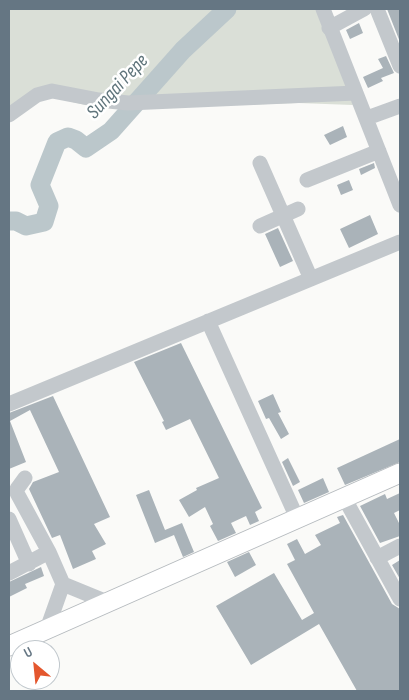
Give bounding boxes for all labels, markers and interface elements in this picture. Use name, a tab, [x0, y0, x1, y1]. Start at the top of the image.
water label: Sungai Pepe	[82, 50, 154, 124]
north arrow	[10, 640, 60, 690]
text: U	[21, 643, 35, 661]

